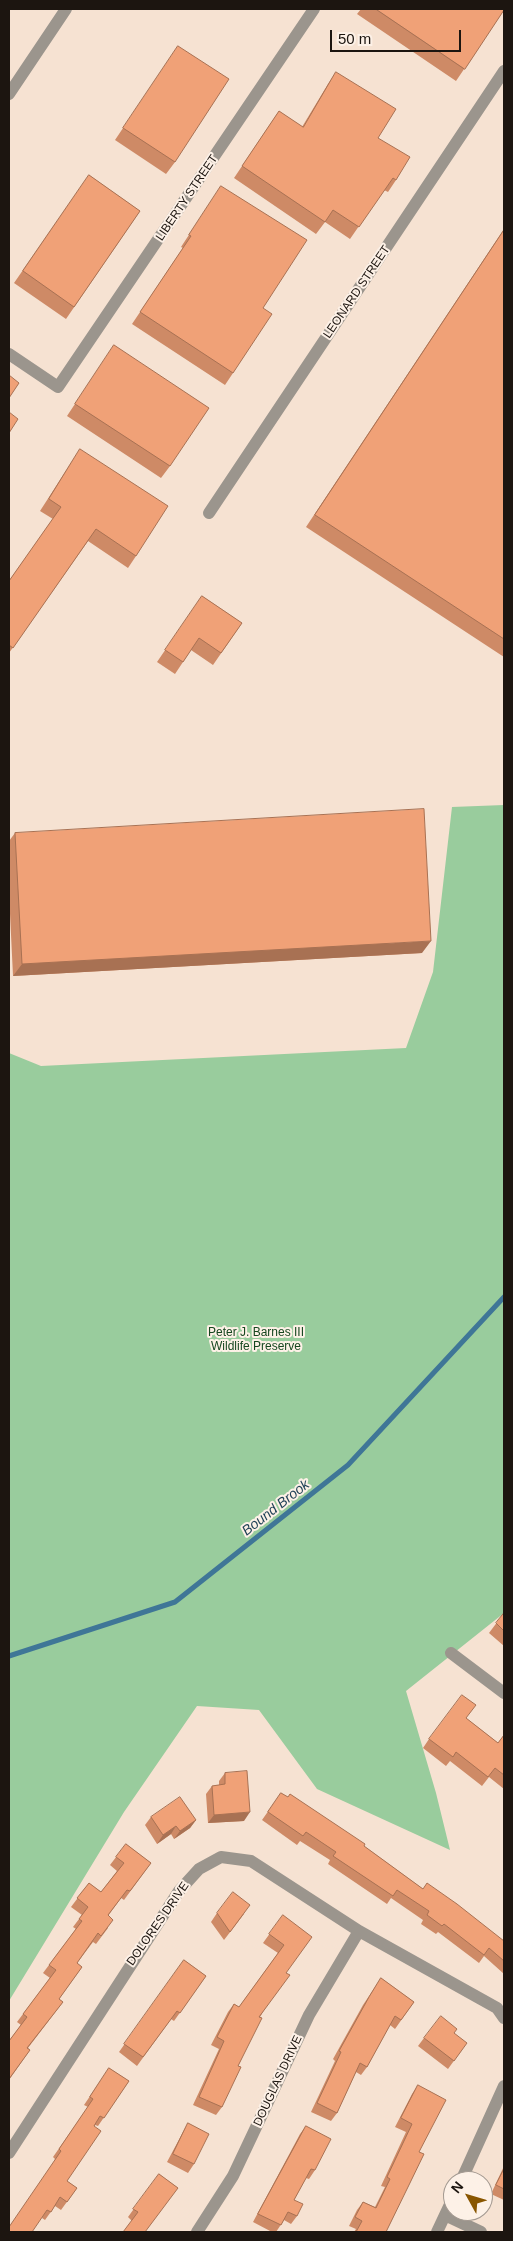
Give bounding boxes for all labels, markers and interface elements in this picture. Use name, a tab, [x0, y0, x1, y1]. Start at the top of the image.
scale bar	[333, 20, 464, 52]
text: 50 m	[338, 30, 371, 47]
street label: LIBERTY STREET	[153, 152, 221, 244]
street label: LEONARD STREET	[321, 243, 393, 341]
park label: Peter J. Barnes III Wildlife Preserve	[208, 1326, 304, 1354]
water label: Bound Brook	[239, 1476, 313, 1540]
street label: DOLORES DRIVE	[124, 1879, 192, 1969]
street label: DOUGLAS DRIVE	[251, 2033, 305, 2129]
north arrow	[443, 2171, 493, 2221]
text: N	[448, 2178, 467, 2196]

